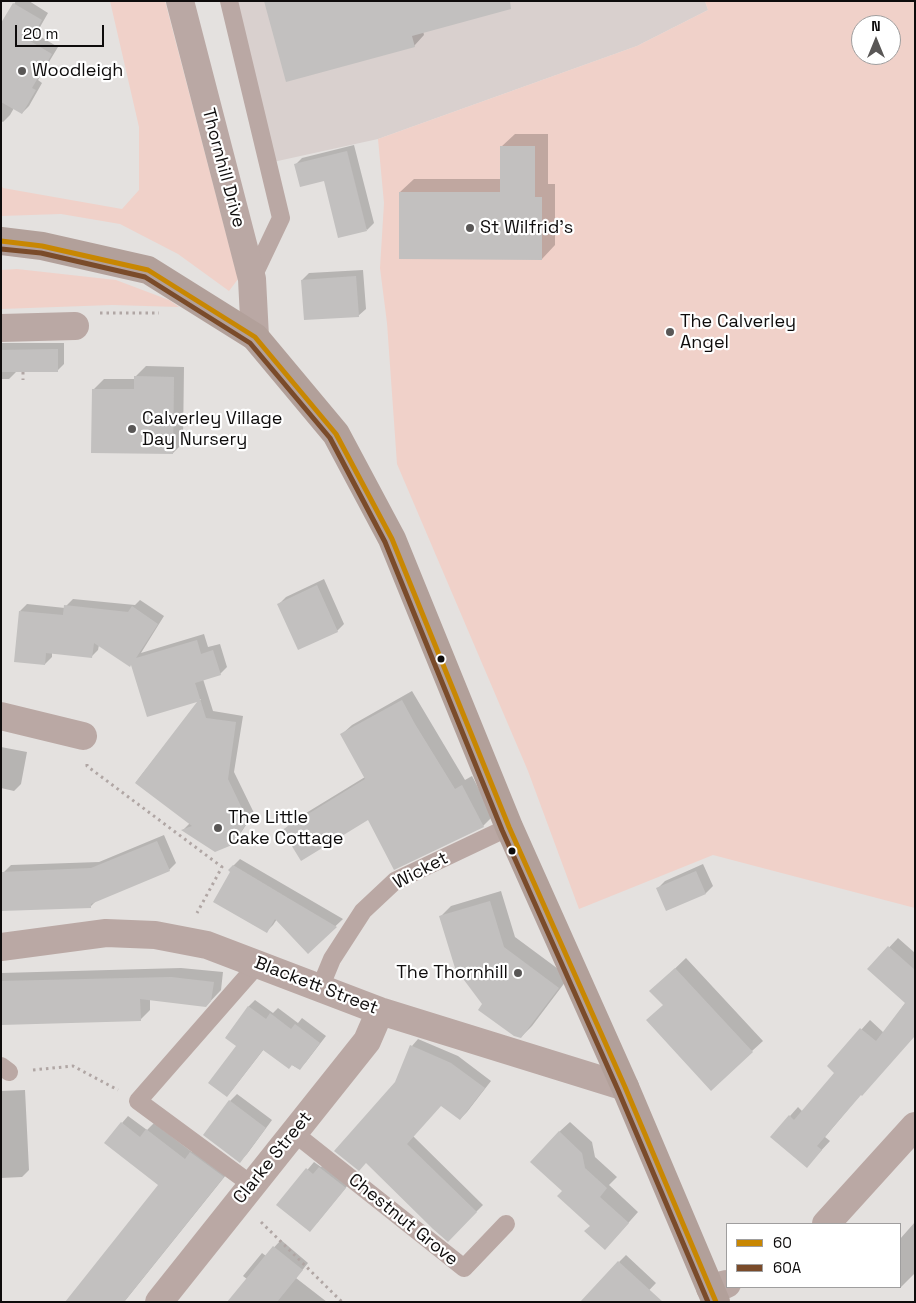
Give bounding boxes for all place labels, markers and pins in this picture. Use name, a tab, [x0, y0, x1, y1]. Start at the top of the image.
place label: Woodleigh	[32, 60, 123, 82]
marker: Woodleigh	[16, 65, 28, 77]
place label: St Wilfrid's	[480, 217, 573, 239]
marker: St Wilfrid's	[464, 222, 476, 234]
place label: The Calverley Angel	[680, 311, 796, 354]
marker: The Calverley Angel	[664, 326, 676, 338]
place label: Calverley Village Day Nursery	[142, 408, 282, 450]
marker: Calverley Village Day Nursery	[126, 423, 138, 435]
unlabelled marker	[436, 654, 446, 664]
place label: The Little Cake Cottage	[228, 807, 343, 850]
marker: The Little Cake Cottage	[212, 822, 224, 834]
unlabelled marker	[507, 846, 517, 856]
place label: The Thornhill	[396, 962, 508, 984]
marker: The Thornhill	[512, 967, 524, 979]

